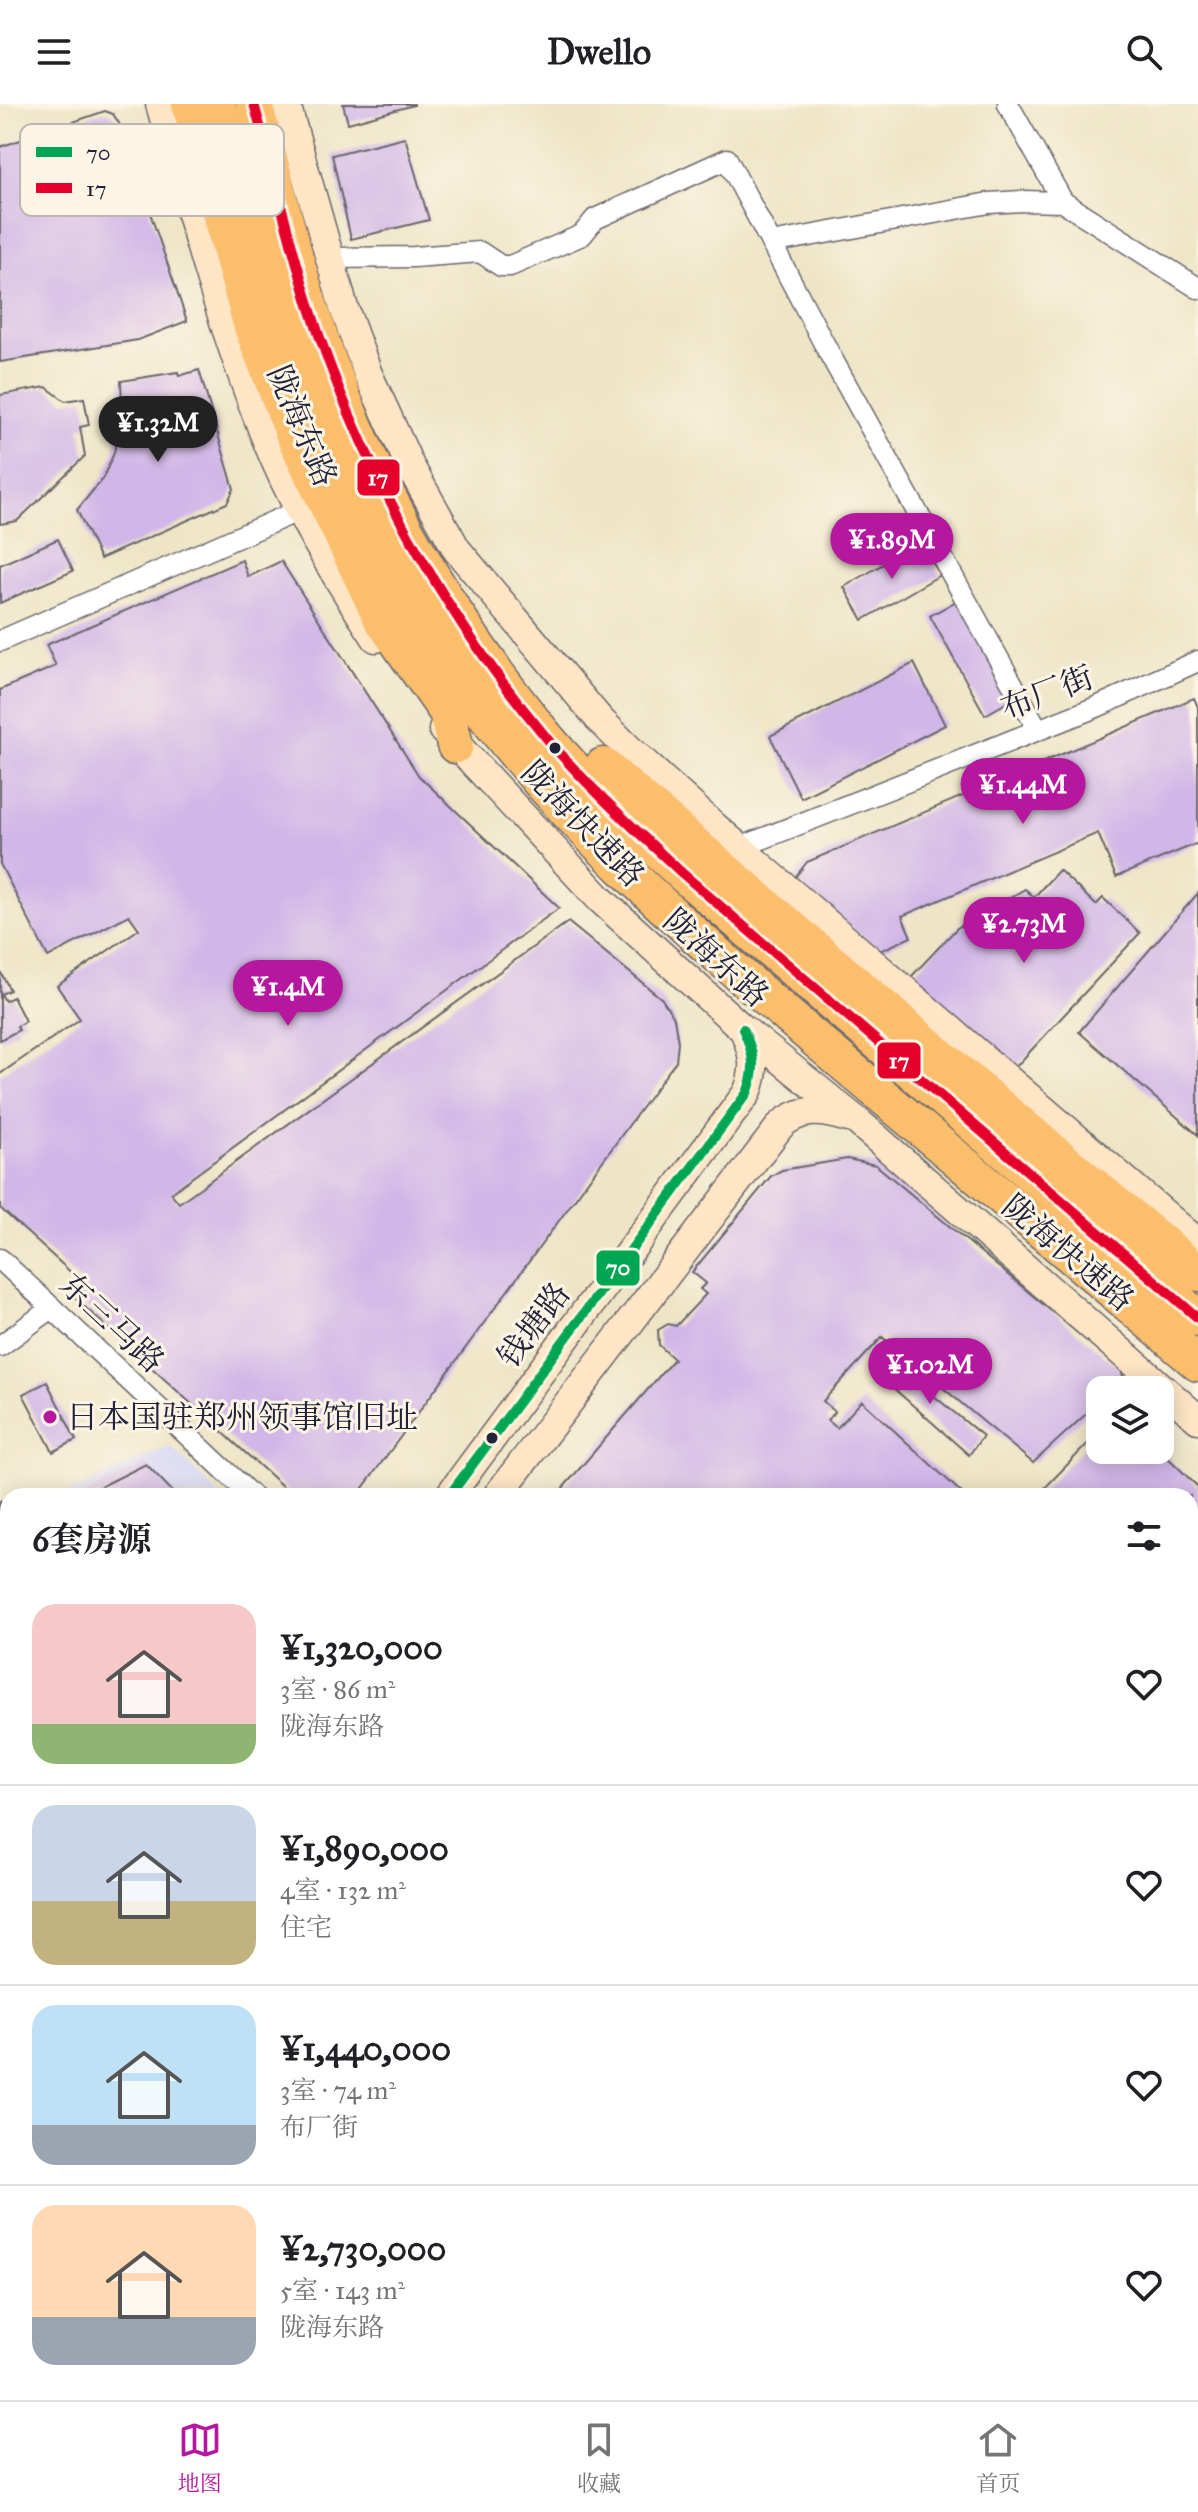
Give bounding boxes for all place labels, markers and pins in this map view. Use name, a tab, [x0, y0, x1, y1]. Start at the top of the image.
pin: ¥1.32M	[93, 396, 223, 464]
pin: ¥1.89M	[827, 513, 957, 581]
unlabelled marker	[547, 740, 563, 756]
pin: ¥1.44M	[958, 758, 1088, 826]
pin: ¥2.73M	[959, 897, 1089, 965]
pin: ¥1.4M	[232, 960, 344, 1028]
pin: ¥1.02M	[865, 1338, 995, 1406]
place label: 日本国驻郑州领事馆旧址	[66, 1398, 418, 1437]
marker: 日本国驻郑州领事馆旧址	[41, 1408, 59, 1426]
unlabelled marker	[484, 1430, 500, 1446]

